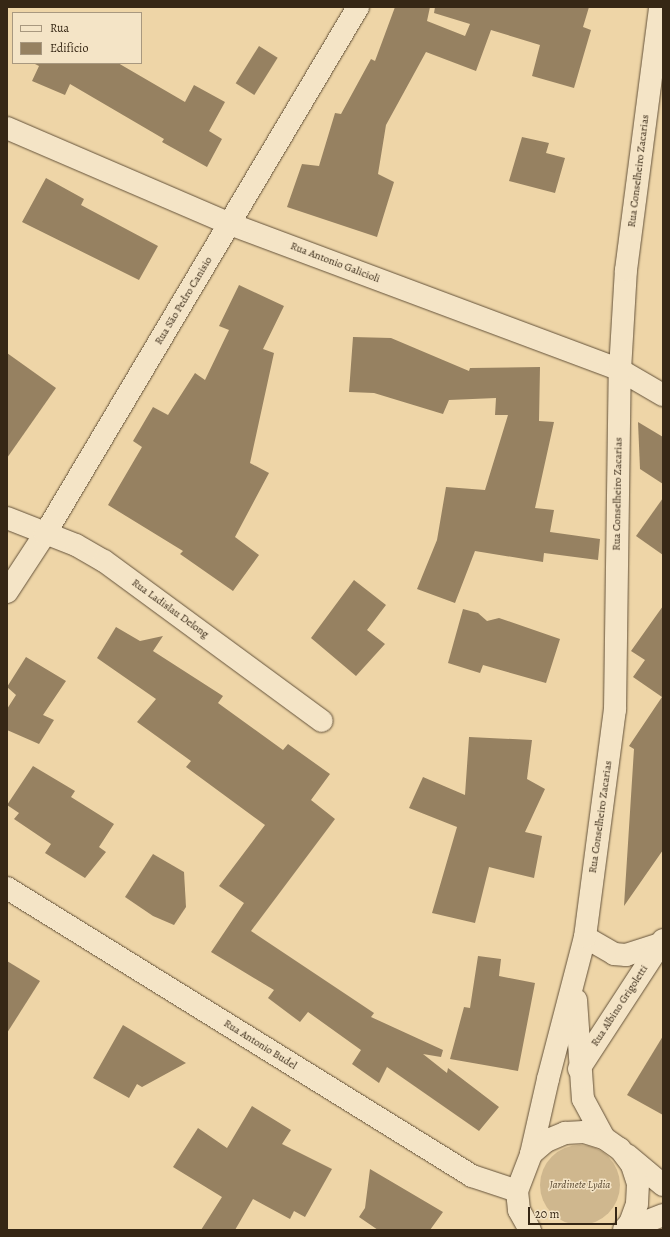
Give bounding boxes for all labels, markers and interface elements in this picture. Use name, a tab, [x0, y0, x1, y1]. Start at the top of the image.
legend	[12, 12, 142, 64]
text: Rua	[50, 20, 69, 36]
text: Edifício	[50, 40, 88, 56]
street label: Rua Conselheiro Zacarias	[626, 114, 652, 228]
street label: Rua Antonio Galicioli	[288, 240, 382, 286]
street label: Rua São Pedro Canisio	[153, 255, 215, 347]
street label: Rua Conselheiro Zacarias	[610, 437, 626, 551]
street label: Rua Ladislau Delong	[129, 577, 211, 641]
street label: Rua Conselheiro Zacarias	[587, 760, 615, 874]
street label: Rua Albino Grigoletti	[589, 963, 651, 1049]
street label: Rua Antonio Budel	[221, 1017, 299, 1073]
park label: Jardinete Lydia	[550, 1178, 610, 1192]
scale bar	[530, 1199, 619, 1225]
text: 20 m	[535, 1206, 559, 1222]

